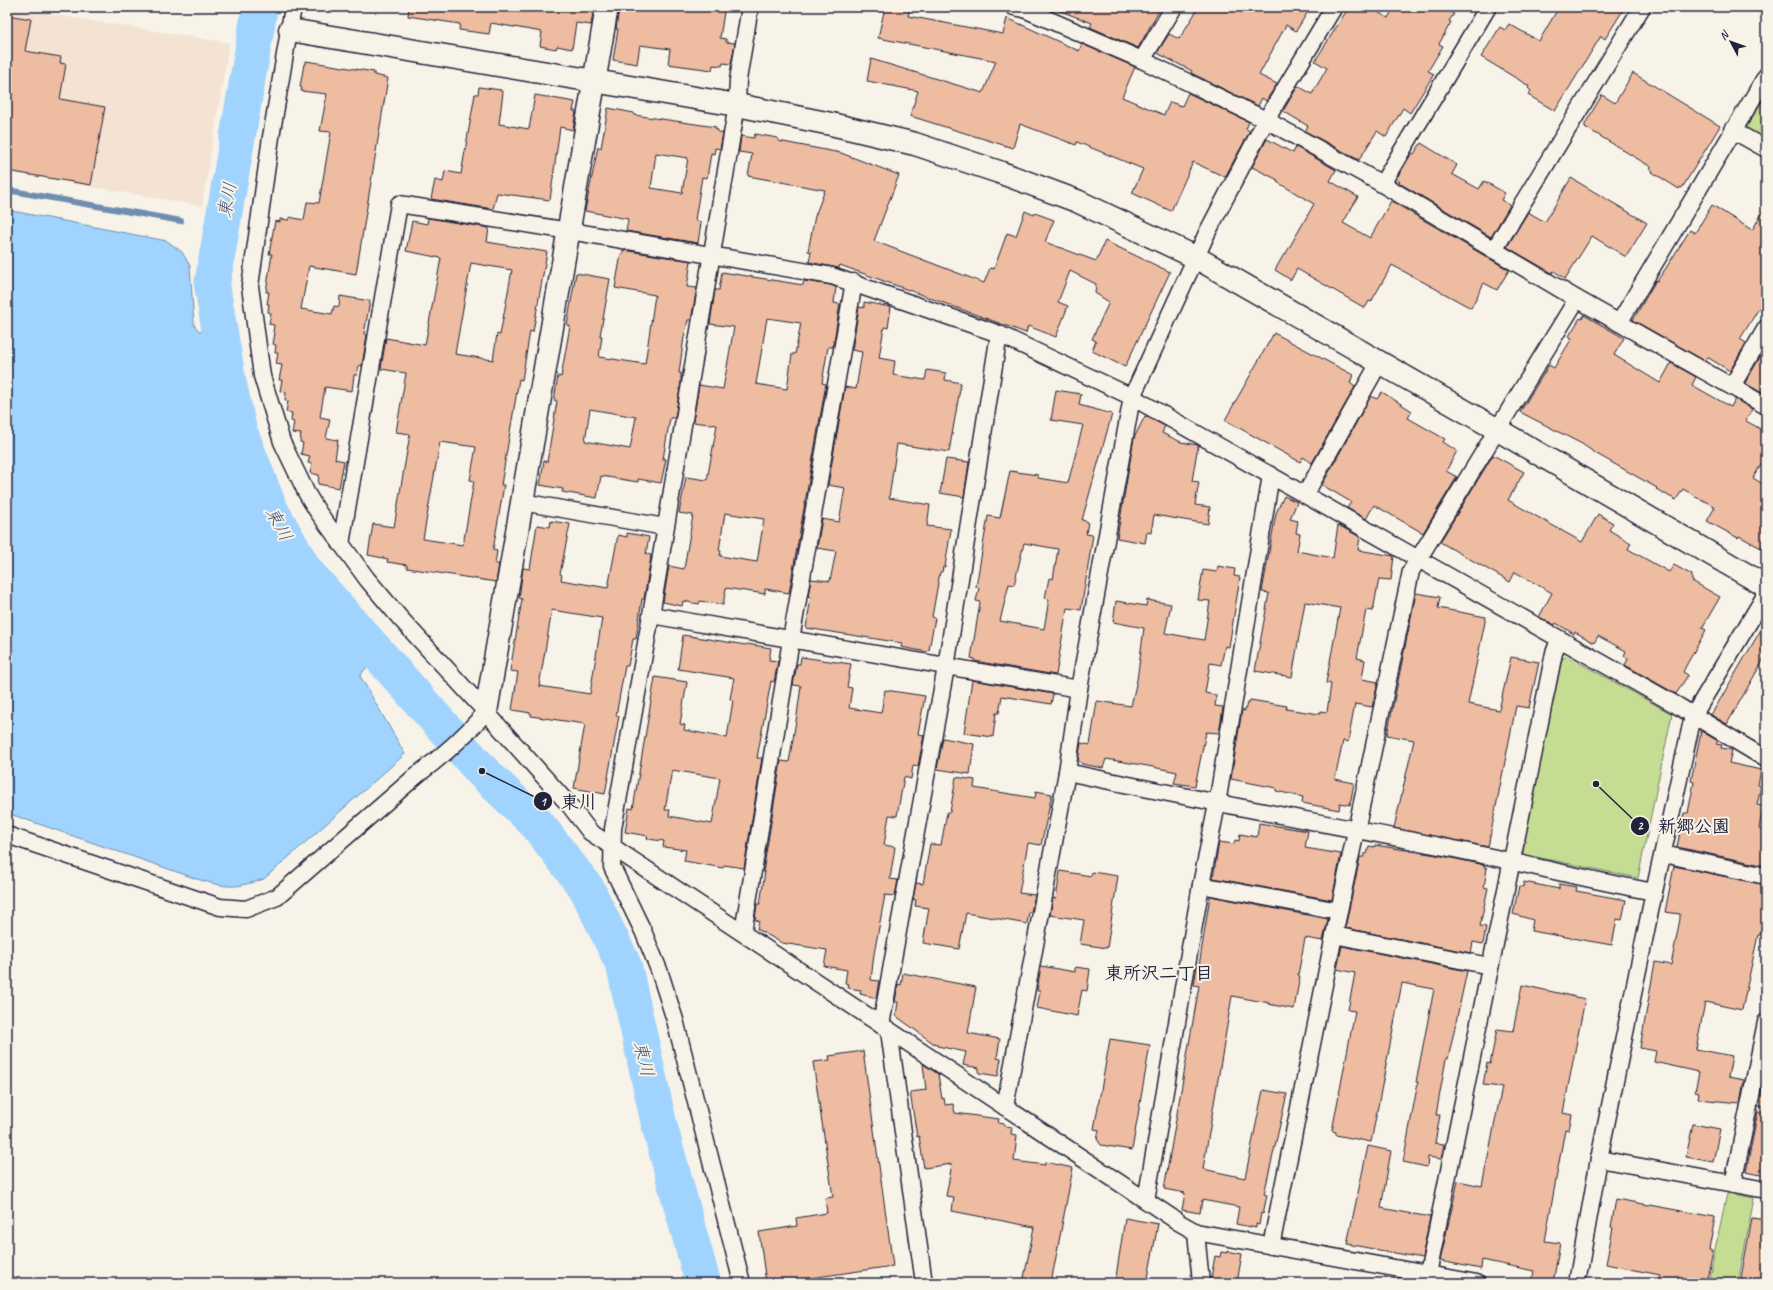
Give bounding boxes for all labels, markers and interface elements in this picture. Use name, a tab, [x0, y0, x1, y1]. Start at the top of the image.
north arrow	[1711, 22, 1751, 62]
text: N	[1716, 27, 1732, 43]
water label: 東川	[213, 180, 241, 220]
water label: 東川	[261, 503, 297, 545]
callout: 東川	[533, 786, 605, 816]
text: 東川	[561, 791, 597, 813]
text: 1	[540, 794, 547, 810]
callout: 新郷公園	[1630, 811, 1738, 841]
text: 新郷公園	[1658, 815, 1730, 837]
text: 2	[1637, 818, 1644, 834]
district label: 東所沢二丁目	[1105, 962, 1213, 984]
water label: 東川	[629, 1039, 659, 1079]

